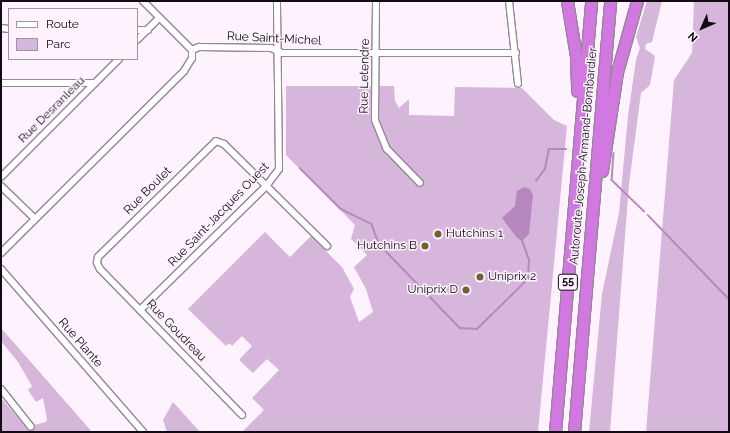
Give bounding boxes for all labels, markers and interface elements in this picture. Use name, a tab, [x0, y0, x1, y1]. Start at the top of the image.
legend	[8, 8, 138, 60]
north arrow	[682, 8, 722, 48]
text: Route	[46, 17, 79, 31]
street label: Rue Saint-Michel	[226, 29, 322, 49]
text: N	[686, 29, 701, 44]
text: Parc	[46, 37, 71, 51]
street label: Rue Letendre	[357, 38, 373, 114]
street label: Autoroute Joseph-Armand-Bombardier	[567, 47, 601, 265]
street label: Rue Desranleau	[16, 74, 88, 146]
street label: Rue Saint-Jacques Ouest	[166, 160, 272, 270]
street label: Rue Boulet	[121, 164, 175, 218]
place label: Hutchins 1	[446, 227, 503, 241]
marker: Hutchins 1	[433, 229, 443, 239]
place label: Hutchins B	[357, 239, 417, 253]
marker: Hutchins B	[420, 241, 430, 251]
place label: Uniprix 2	[488, 270, 536, 284]
marker: Uniprix 2	[475, 272, 485, 282]
road number: 55	[557, 273, 579, 291]
place label: Uniprix D	[407, 283, 458, 297]
marker: Uniprix D	[461, 285, 471, 295]
street label: Rue Goudreau	[143, 297, 209, 365]
street label: Rue Plante	[55, 316, 105, 370]

